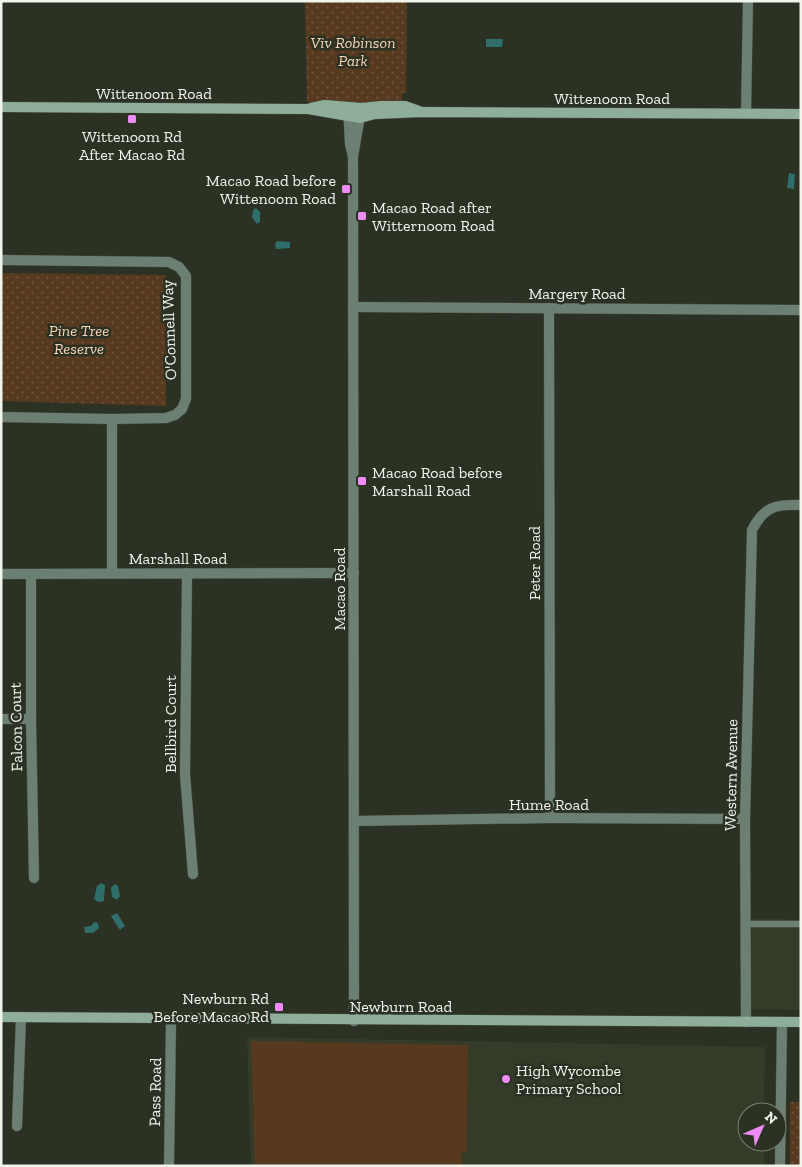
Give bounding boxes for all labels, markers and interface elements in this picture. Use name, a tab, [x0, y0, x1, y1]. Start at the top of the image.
park label: Viv Robinson Park	[310, 33, 396, 70]
street label: Wittenoom Road	[96, 84, 212, 103]
street label: Wittenoom Road	[554, 89, 670, 108]
marker: Wittenoom Rd After Macao Rd	[126, 113, 138, 125]
place label: Wittenoom Rd After Macao Rd	[79, 127, 185, 164]
place label: Macao Road before Wittenoom Road	[206, 171, 336, 208]
marker: Macao Road before Wittenoom Road	[340, 183, 352, 195]
place label: Macao Road after Witternoom Road	[372, 198, 495, 235]
marker: Macao Road after Witternoom Road	[356, 210, 368, 222]
street label: O'Connell Way	[158, 279, 180, 381]
street label: Margery Road	[528, 284, 626, 303]
park label: Pine Tree Reserve	[49, 321, 109, 358]
place label: Macao Road before Marshall Road	[372, 463, 502, 500]
marker: Macao Road before Marshall Road	[356, 475, 368, 487]
street label: Peter Road	[525, 526, 544, 600]
street label: Macao Road	[330, 547, 349, 631]
street label: Marshall Road	[129, 549, 228, 568]
street label: Bellbird Court	[161, 675, 180, 773]
street label: Falcon Court	[6, 682, 26, 772]
street label: Western Avenue	[721, 719, 741, 831]
street label: Hume Road	[509, 795, 589, 814]
place label: Newburn Rd Before Macao Rd	[154, 989, 269, 1026]
street label: Newburn Road	[350, 997, 452, 1016]
marker: Newburn Rd Before Macao Rd	[273, 1001, 285, 1013]
street label: Pass Road	[145, 1057, 165, 1127]
place label: High Wycombe Primary School	[516, 1061, 622, 1098]
marker: High Wycombe Primary School	[500, 1073, 512, 1085]
north arrow	[737, 1102, 787, 1152]
text: N	[761, 1108, 781, 1128]

